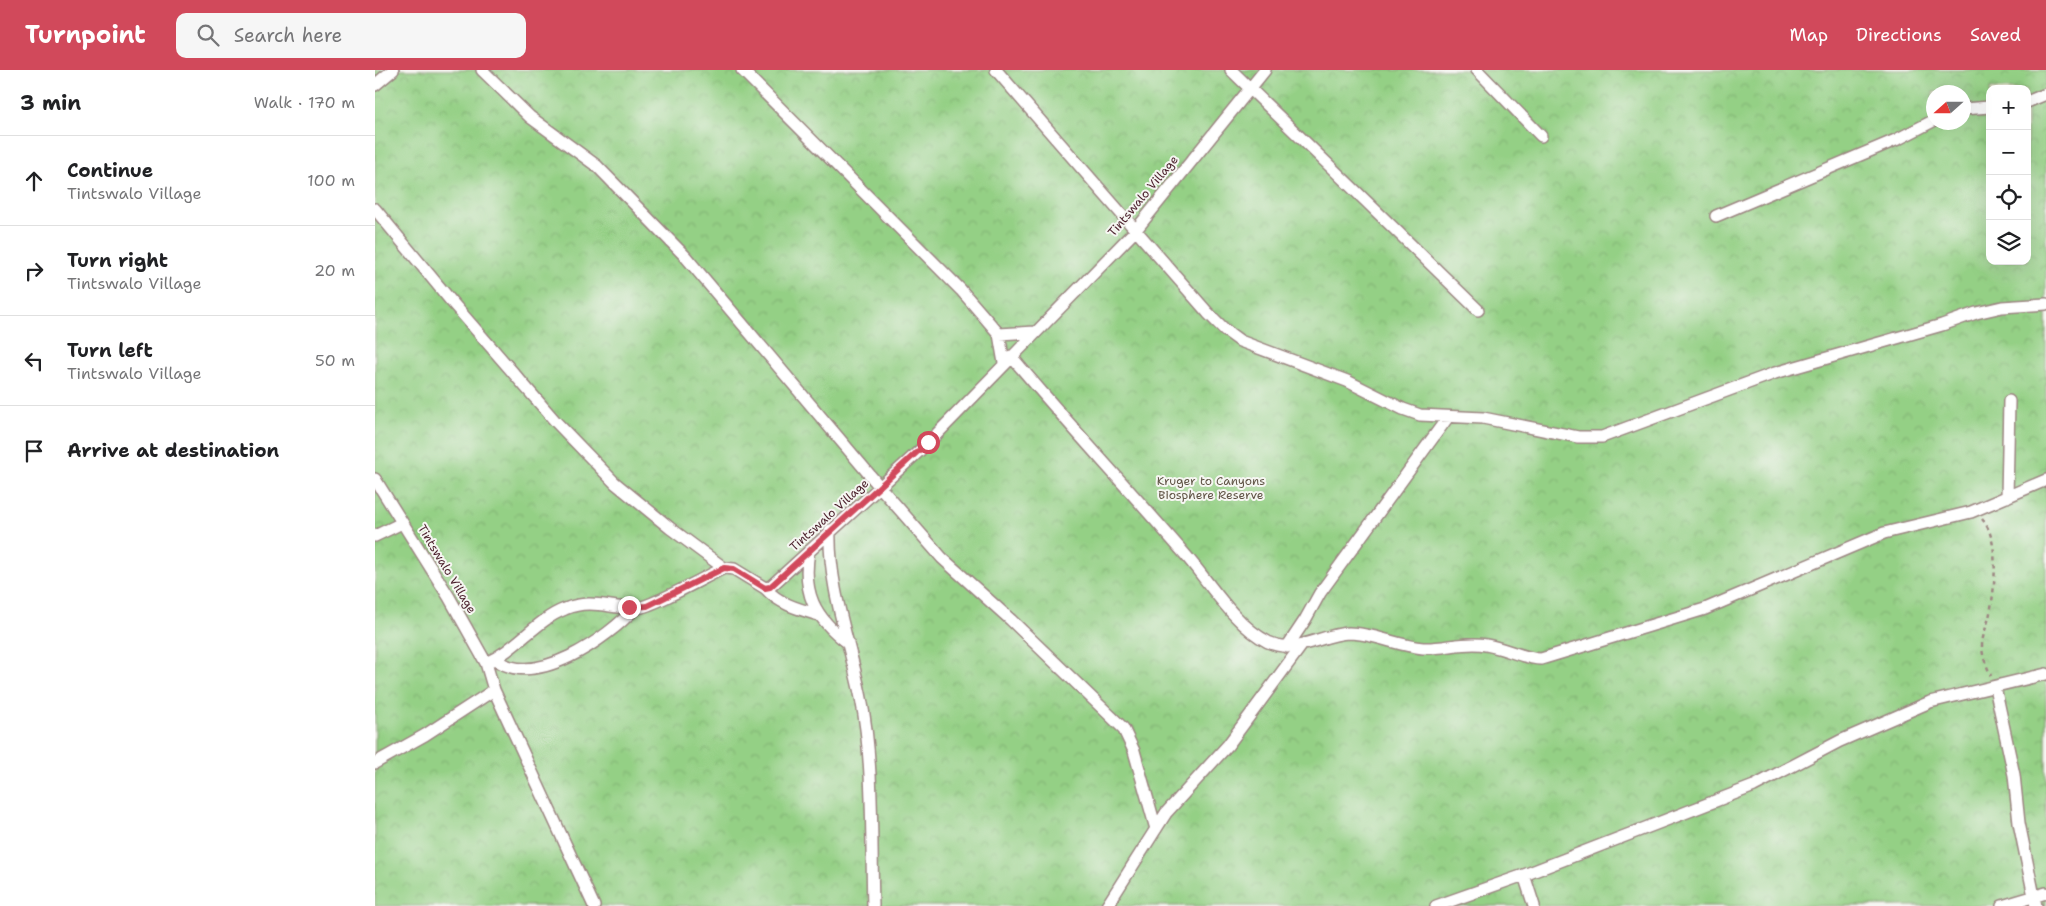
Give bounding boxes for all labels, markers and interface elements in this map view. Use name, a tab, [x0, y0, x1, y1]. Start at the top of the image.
search box	[176, 13, 526, 58]
text: Turnpoint	[25, 19, 146, 51]
icon: search	[194, 21, 222, 49]
text: Search here	[234, 23, 342, 48]
text: Map	[1790, 23, 1828, 47]
text: Directions	[1856, 23, 1942, 47]
text: Saved	[1970, 23, 2021, 47]
north arrow	[1926, 85, 1971, 130]
map controls	[1986, 85, 2031, 265]
button: +	[1986, 85, 2031, 130]
text: 3 min	[20, 89, 81, 117]
text: Walk · 170 m	[254, 92, 355, 113]
button: −	[1986, 130, 2031, 175]
street label: Tintswalo Village	[1104, 152, 1182, 240]
text: Continue	[67, 158, 153, 183]
icon: ahead	[20, 167, 48, 195]
text: 100 m	[307, 170, 355, 191]
button: locate	[1986, 175, 2031, 220]
text: Tintswalo Village	[67, 183, 202, 204]
button: layers	[1986, 220, 2031, 265]
text: Turn right	[67, 248, 168, 273]
icon: right	[20, 257, 48, 285]
text: 20 m	[314, 260, 355, 281]
text: Tintswalo Village	[67, 273, 202, 294]
text: Turn left	[67, 338, 153, 363]
icon: left	[20, 347, 48, 375]
text: 50 m	[315, 350, 355, 371]
text: Tintswalo Village	[67, 363, 202, 384]
route start	[917, 431, 940, 454]
icon: arrive	[20, 437, 48, 465]
text: Arrive at destination	[67, 438, 279, 463]
park label: Kruger to Canyons Biosphere Reserve	[1157, 473, 1265, 503]
street label: Tintswalo Village	[786, 475, 872, 555]
street label: Tintswalo Village	[414, 522, 480, 617]
route end	[618, 596, 641, 619]

